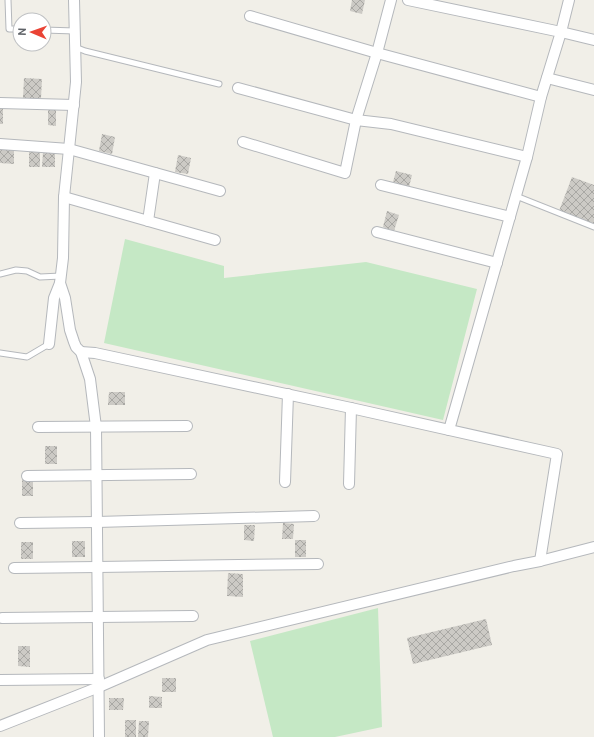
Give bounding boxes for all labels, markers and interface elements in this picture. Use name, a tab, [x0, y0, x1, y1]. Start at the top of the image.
north arrow	[12, 12, 52, 52]
text: N	[15, 28, 29, 36]

